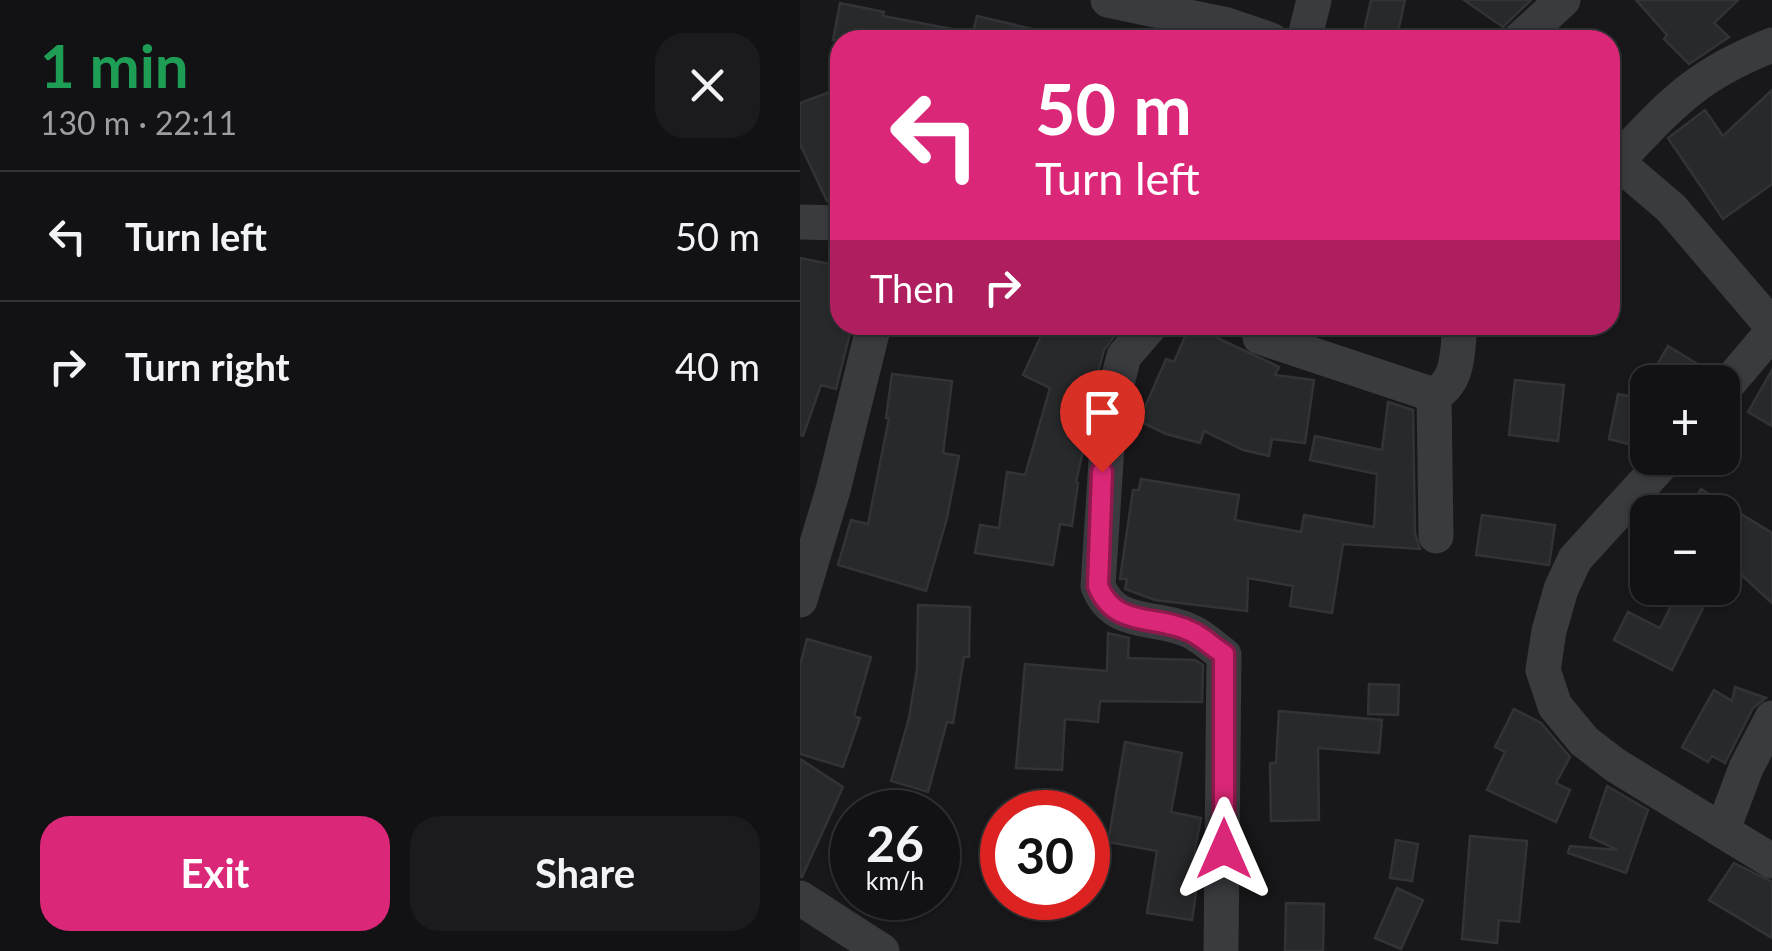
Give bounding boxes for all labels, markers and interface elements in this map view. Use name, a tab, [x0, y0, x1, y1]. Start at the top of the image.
text: 1 min	[40, 29, 189, 101]
button: close	[655, 33, 760, 138]
text: 50 m	[1035, 66, 1192, 150]
icon: left	[870, 70, 1000, 200]
text: 130 m · 22:11	[40, 103, 237, 142]
text: Turn left	[1035, 151, 1200, 205]
icon: left	[40, 209, 95, 264]
text: Turn left	[125, 213, 267, 259]
text: 50 m	[675, 213, 760, 259]
icon: right	[975, 260, 1030, 315]
text: Then	[870, 265, 955, 311]
icon: right	[40, 339, 95, 394]
text: Turn right	[125, 343, 290, 389]
text: 40 m	[675, 343, 760, 389]
map controls	[1630, 365, 1740, 605]
button: +	[1630, 365, 1740, 475]
pin	[1060, 370, 1145, 473]
icon: arrive	[1075, 385, 1130, 440]
button: −	[1630, 495, 1740, 605]
speed limit sign: 30	[980, 790, 1110, 920]
position arrow	[1172, 797, 1276, 901]
text: 26	[866, 813, 924, 873]
button: Exit	[40, 816, 390, 931]
button: Share	[410, 816, 760, 931]
text: km/h	[866, 865, 924, 895]

